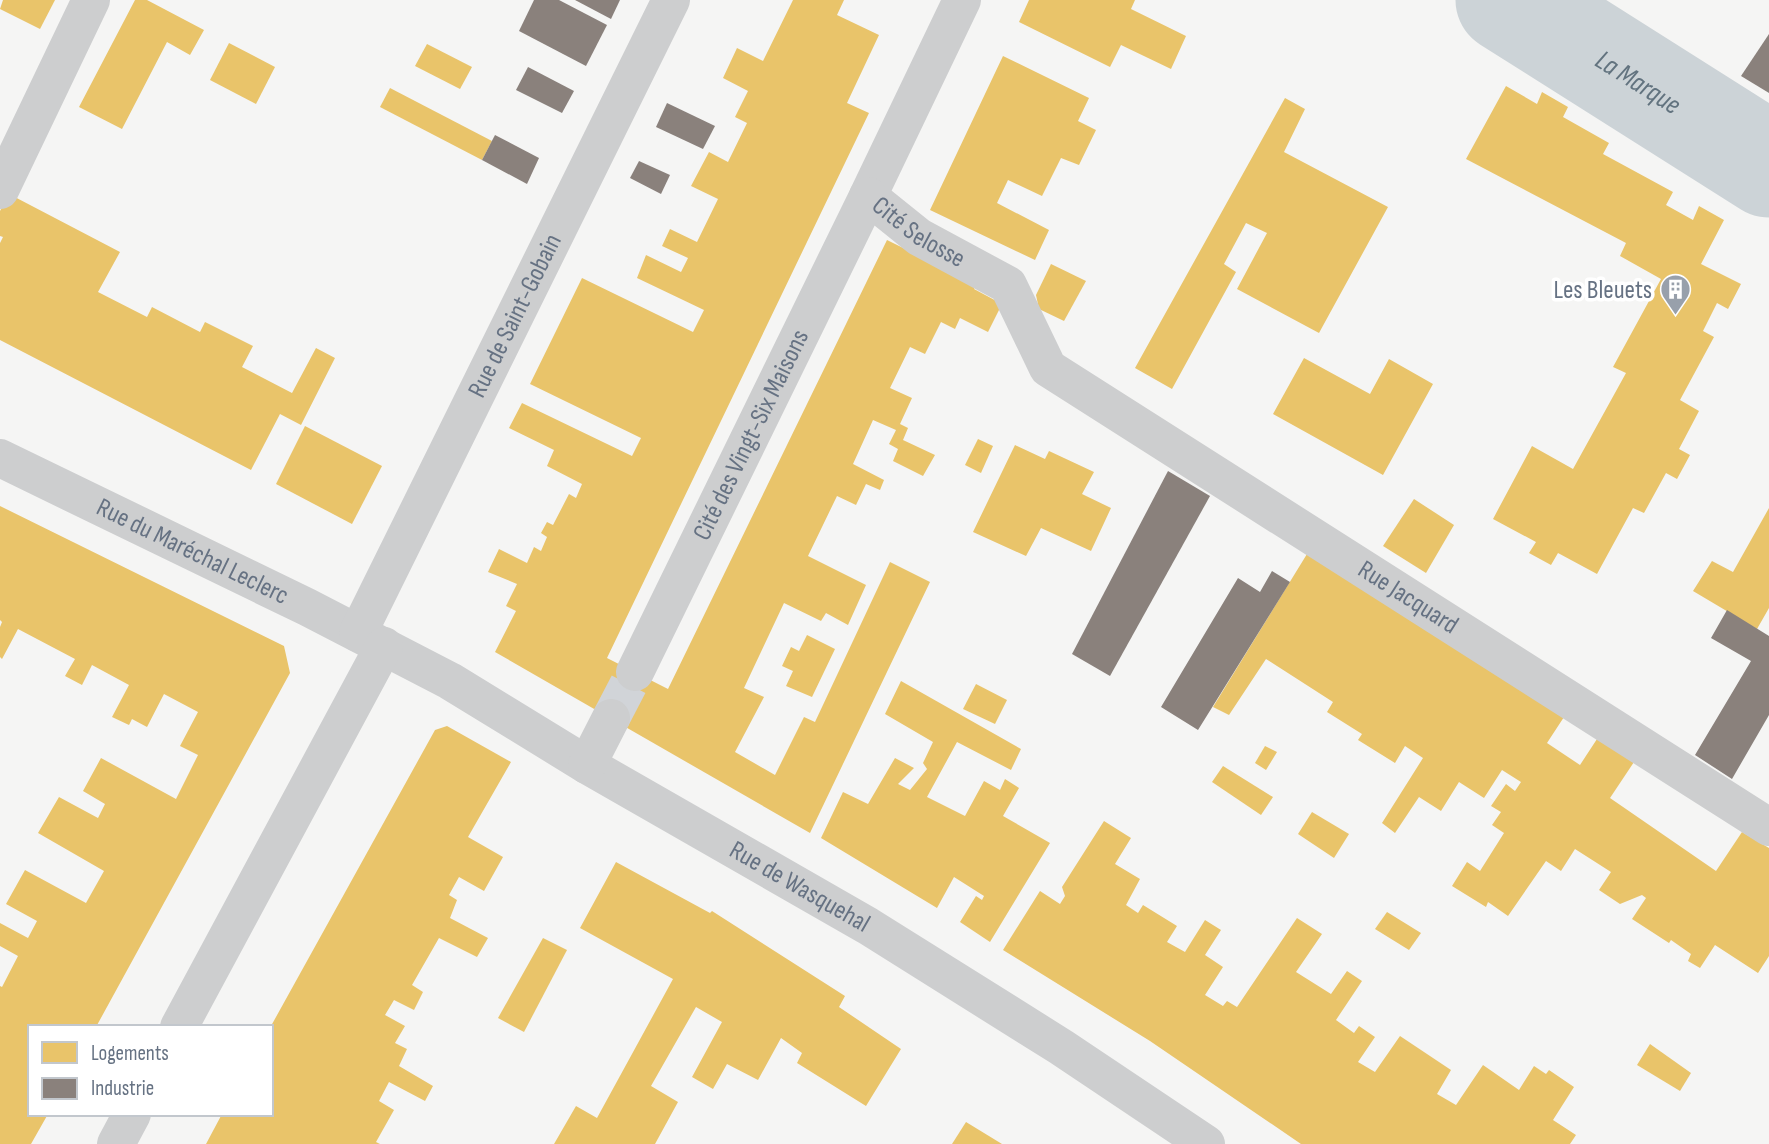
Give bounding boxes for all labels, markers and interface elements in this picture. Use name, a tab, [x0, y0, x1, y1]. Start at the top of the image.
water label: La Marque	[1589, 43, 1687, 122]
street label: Cité Selosse	[866, 190, 970, 274]
street label: Rue de Saint-Gobain	[461, 229, 568, 402]
building icon: Les Bleuets	[1658, 273, 1692, 317]
place label: Les Bleuets	[1554, 275, 1652, 306]
street label: Cité des Vingt-Six Maisons	[686, 324, 816, 545]
street label: Rue du Maréchal Leclerc	[91, 492, 294, 611]
street label: Rue Jacquard	[1352, 554, 1464, 641]
street label: Rue de Wasquehal	[724, 834, 875, 939]
legend	[28, 1025, 273, 1116]
text: Logements	[91, 1041, 169, 1066]
text: Industrie	[91, 1076, 154, 1101]

